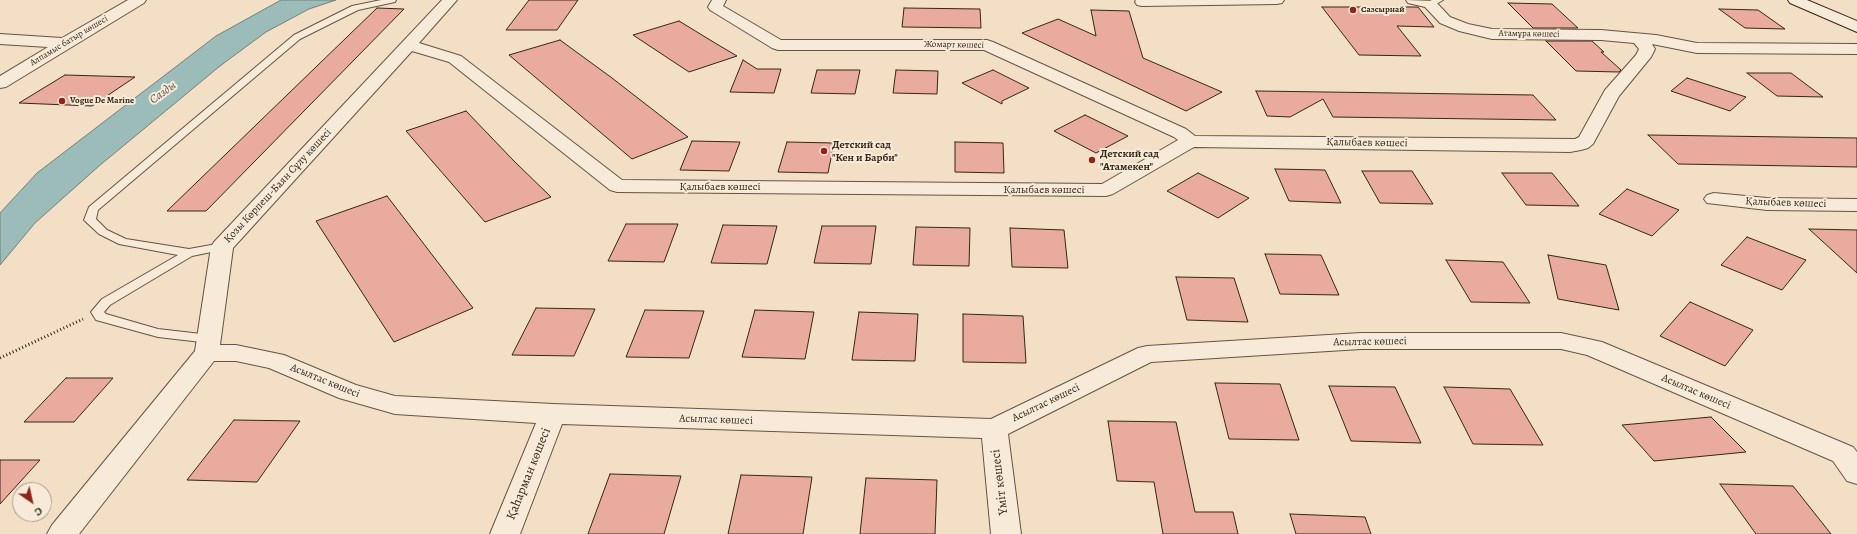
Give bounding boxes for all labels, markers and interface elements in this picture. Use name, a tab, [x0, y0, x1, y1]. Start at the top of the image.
marker: Сазсырнай	[1348, 5, 1358, 15]
place label: Сазсырнай	[1361, 5, 1405, 15]
street label: Алпамыс батыр көшесі	[28, 13, 110, 69]
street label: Атамұра көшесі	[1498, 28, 1560, 40]
street label: Жомарт көшесі	[924, 39, 984, 51]
water label: Сазды	[147, 79, 179, 107]
marker: Vogue De Marine	[57, 96, 67, 106]
place label: Vogue De Marine	[70, 96, 134, 106]
street label: Қозы Көрпеш-Баян Сұлу көшесі	[221, 126, 335, 246]
street label: Қалыбаев көшесі	[1326, 136, 1408, 150]
place label: Детский сад "Кен и Барби"	[832, 138, 898, 164]
marker: Детский сад "Кен и Барби"	[819, 146, 829, 156]
place label: Детский сад "Атамекен"	[1100, 147, 1159, 173]
marker: Детский сад "Атамекен"	[1087, 155, 1097, 165]
street label: Қалыбаев көшесі	[679, 180, 761, 194]
street label: Қалыбаев көшесі	[1003, 183, 1085, 197]
street label: Қалыбаев көшесі	[1745, 195, 1827, 211]
street label: Асылтас көшесі	[1333, 335, 1407, 349]
street label: Асылтас көшесі	[288, 361, 362, 401]
street label: Асылтас көшесі	[1660, 372, 1732, 412]
street label: Асылтас көшесі	[1010, 381, 1082, 425]
street label: Асылтас көшесі	[679, 412, 753, 428]
street label: Қаһарман көшесі	[503, 426, 555, 522]
street label: Үміт көшесі	[988, 448, 1012, 516]
north arrow	[12, 482, 52, 522]
text: С	[31, 503, 45, 520]

